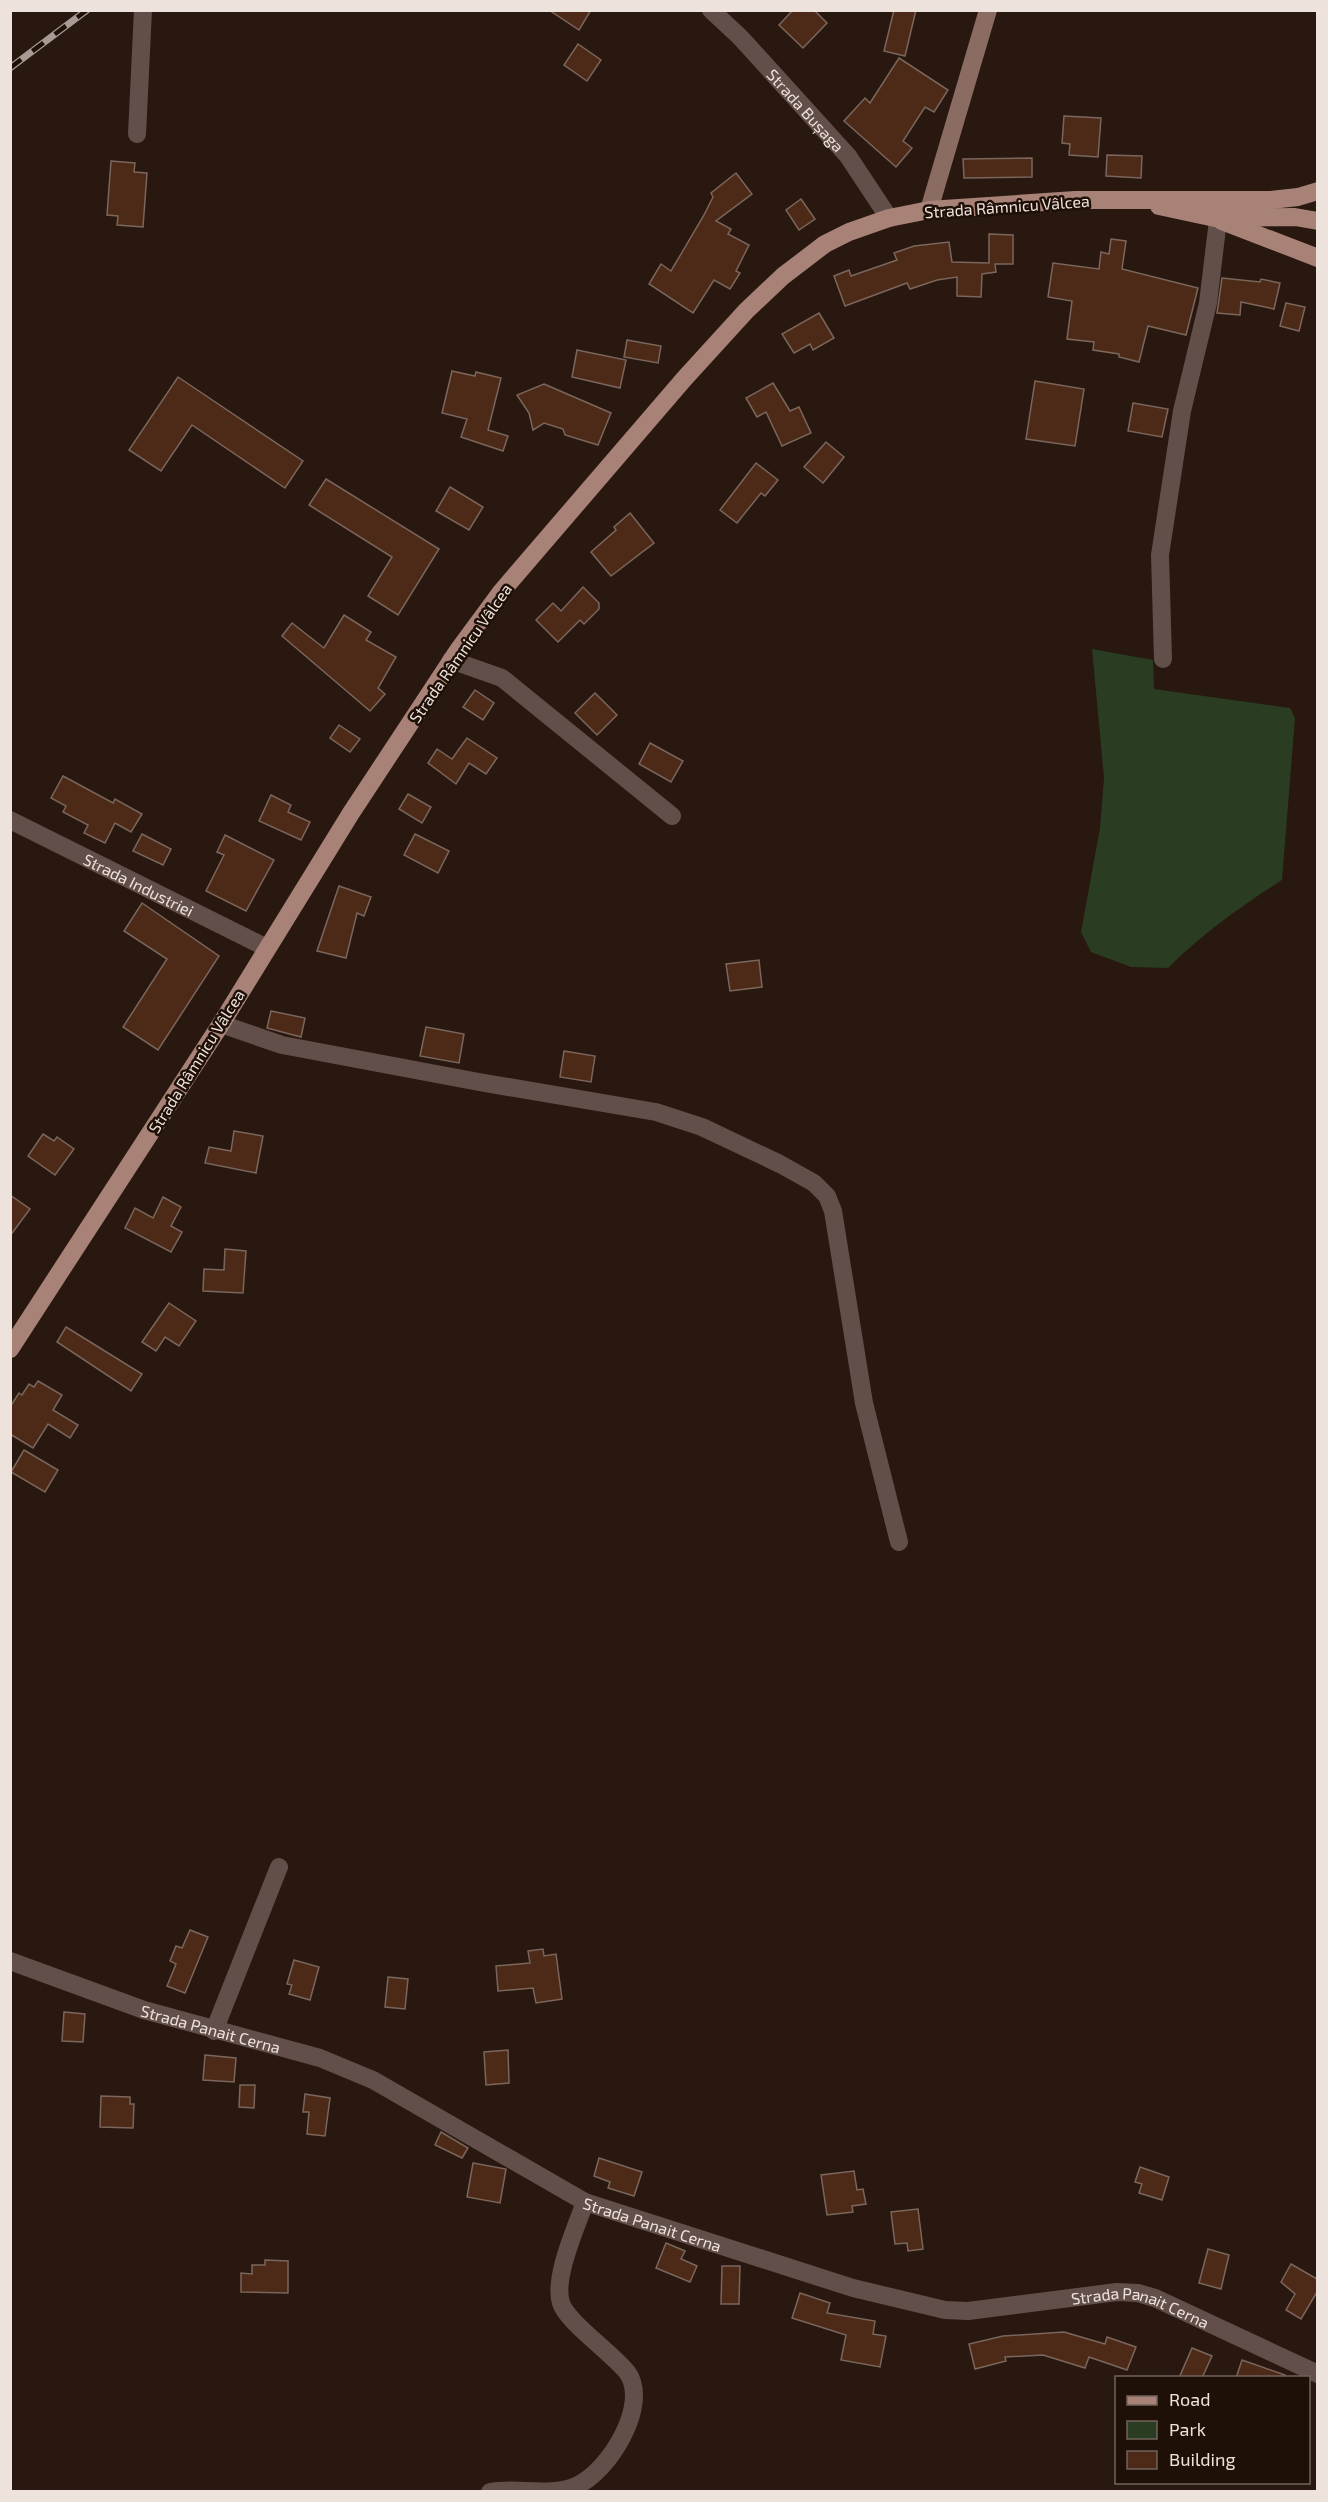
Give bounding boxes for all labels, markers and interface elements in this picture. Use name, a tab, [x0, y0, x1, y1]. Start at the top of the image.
street label: Strada Bușaga	[764, 64, 849, 155]
street label: Strada Râmnicu Vâlcea	[924, 191, 1090, 221]
street label: Strada Râmnicu Vâlcea	[405, 580, 515, 726]
street label: Strada Industriei	[81, 849, 197, 920]
street label: Strada Râmnicu Vâlcea	[144, 986, 248, 1136]
street label: Strada Panait Cerna	[139, 2000, 283, 2056]
street label: Strada Panait Cerna	[581, 2193, 724, 2255]
street label: Strada Panait Cerna	[1070, 2282, 1212, 2331]
legend	[1115, 2376, 1310, 2484]
text: Road	[1169, 2388, 1210, 2410]
text: Park	[1169, 2418, 1206, 2440]
text: Building	[1169, 2448, 1236, 2470]

